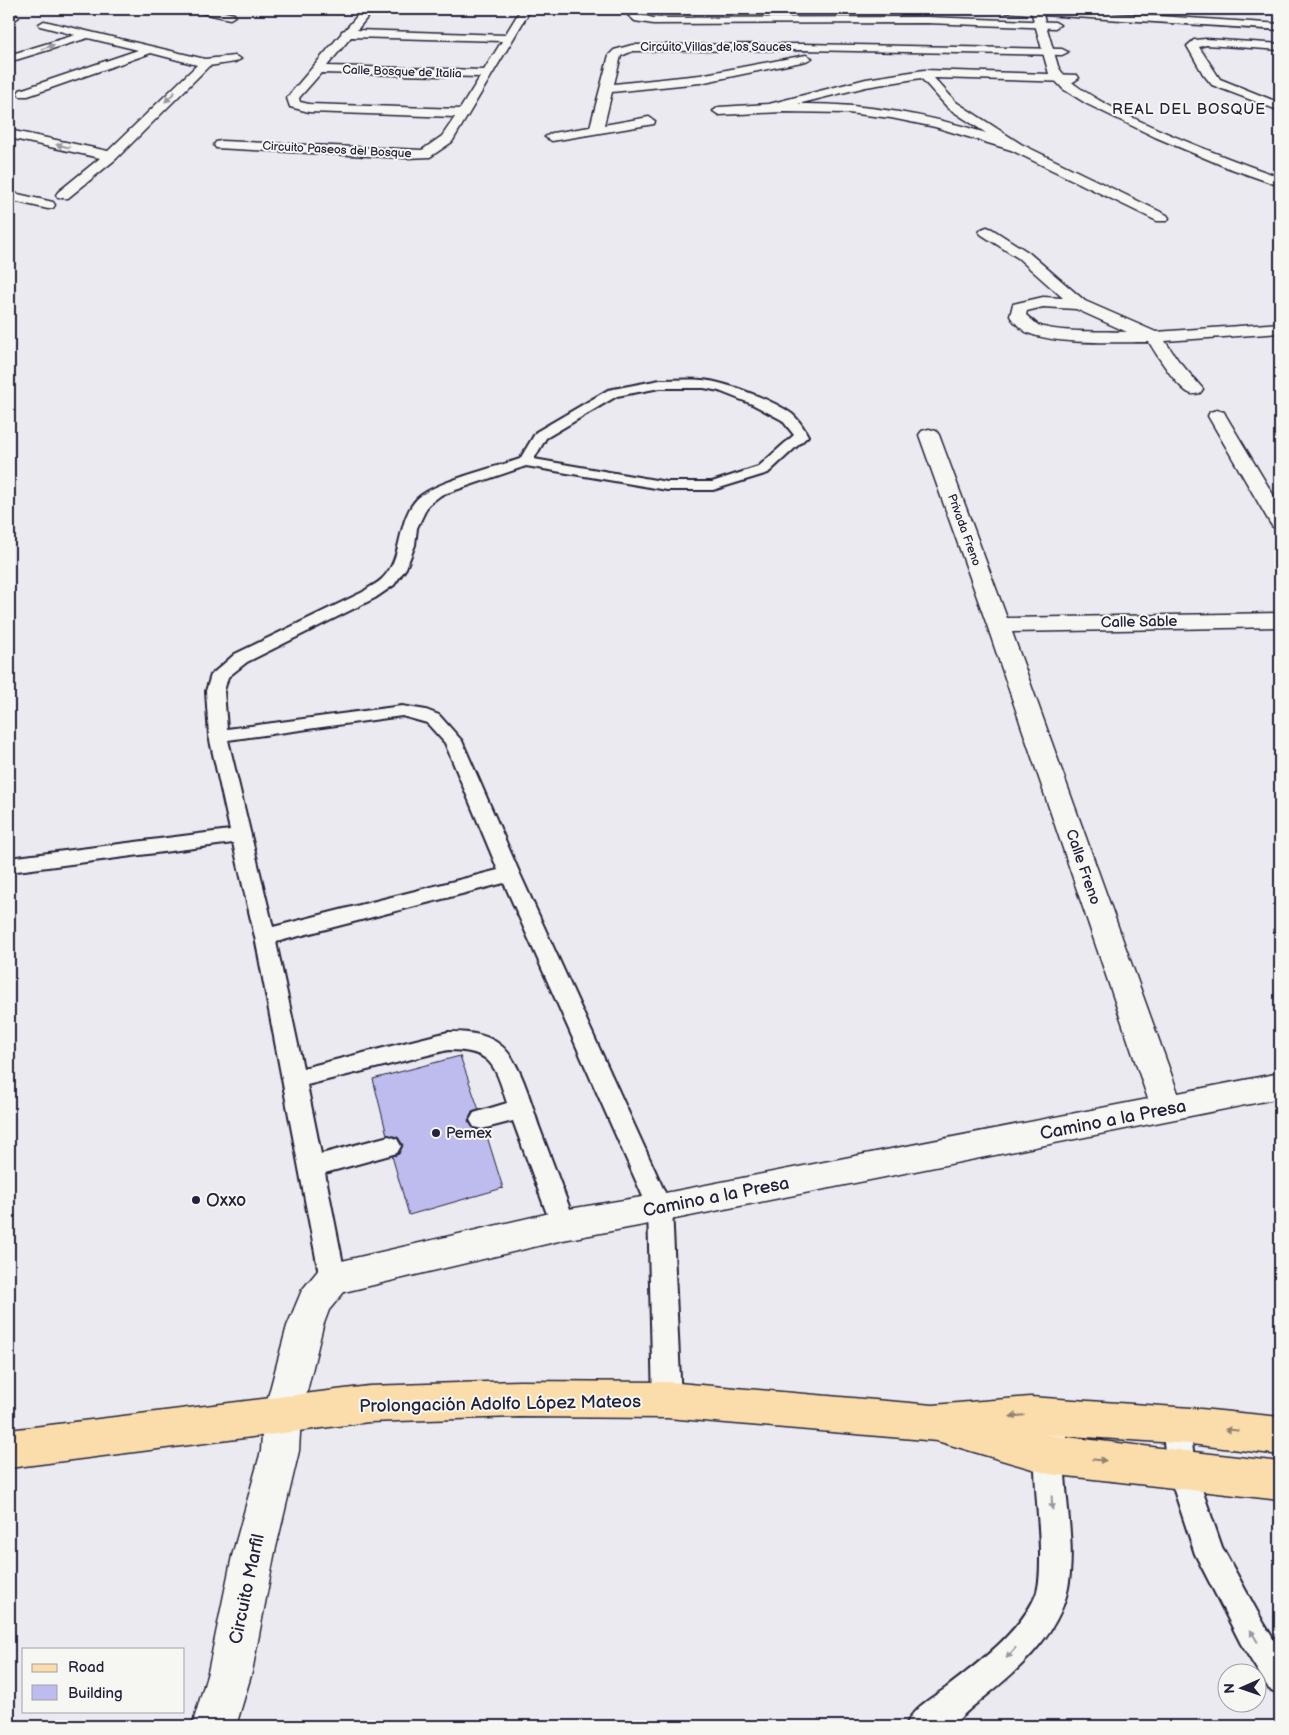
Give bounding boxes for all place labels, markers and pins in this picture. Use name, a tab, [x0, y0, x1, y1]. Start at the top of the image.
place label: Pemex	[446, 1124, 492, 1143]
marker: Pemex	[430, 1127, 442, 1139]
place label: Oxxo	[206, 1190, 246, 1211]
marker: Oxxo	[190, 1194, 202, 1206]

